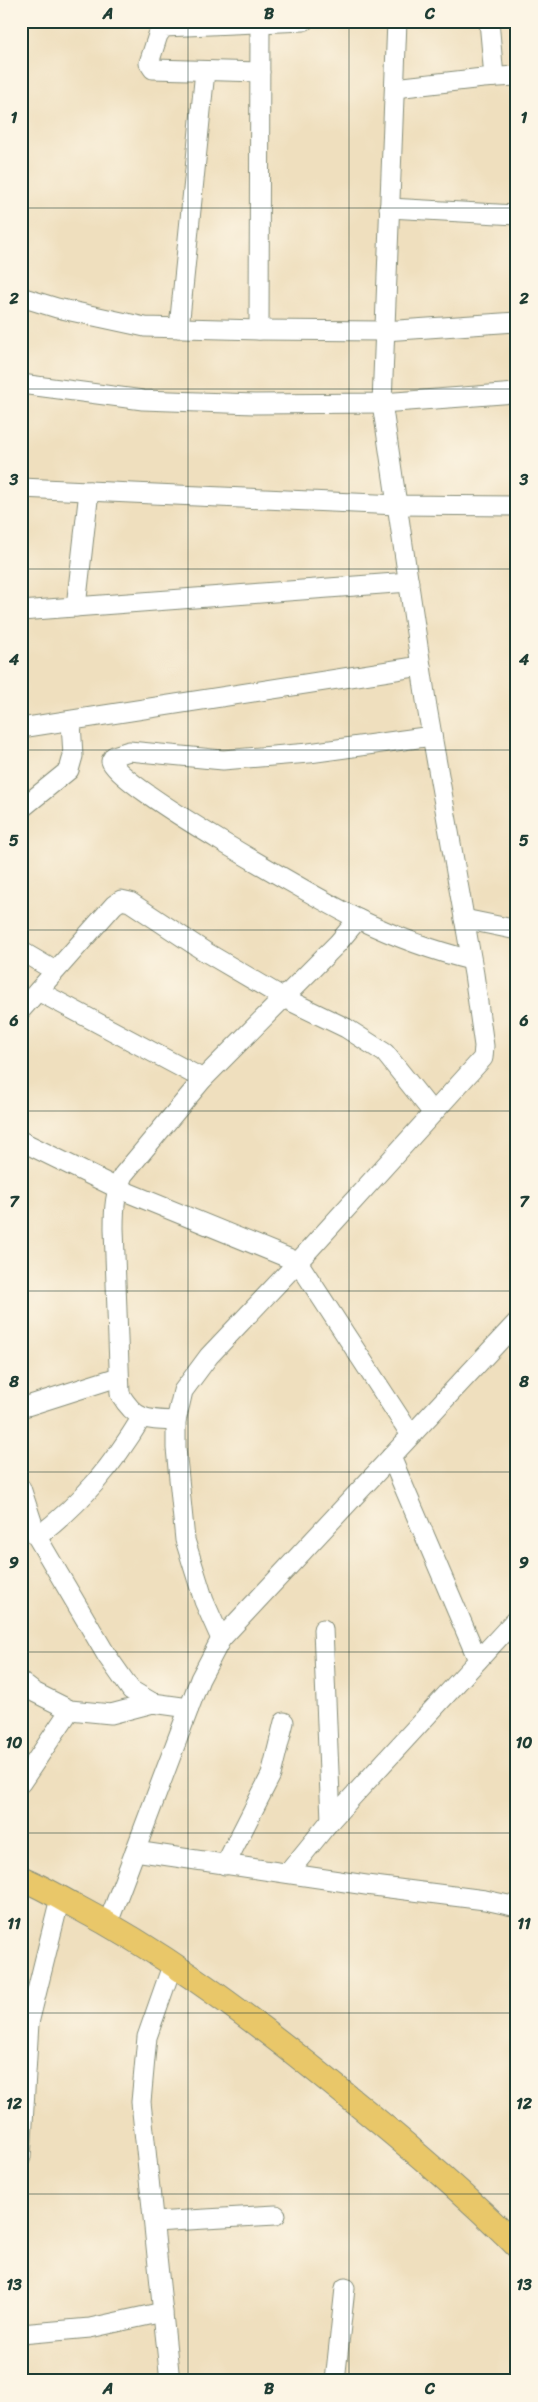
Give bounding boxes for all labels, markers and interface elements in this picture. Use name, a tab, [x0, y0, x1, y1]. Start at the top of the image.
text: A	[102, 0, 113, 28]
text: B	[264, 0, 275, 28]
text: C	[424, 0, 436, 28]
text: 1	[11, 103, 18, 132]
text: 1	[521, 103, 528, 132]
text: 2	[8, 284, 19, 313]
text: 2	[518, 284, 529, 313]
text: 3	[9, 465, 19, 494]
text: 3	[519, 465, 529, 494]
text: 4	[8, 645, 19, 674]
text: 4	[518, 645, 529, 674]
text: 5	[9, 826, 19, 855]
text: 5	[519, 826, 529, 855]
text: 6	[8, 1006, 19, 1035]
text: 6	[518, 1006, 529, 1035]
text: 7	[9, 1187, 20, 1216]
text: 7	[519, 1187, 530, 1216]
text: 8	[8, 1367, 19, 1396]
text: 8	[518, 1367, 529, 1396]
text: 9	[9, 1548, 19, 1577]
text: 9	[519, 1548, 529, 1577]
text: 10	[6, 1728, 22, 1757]
text: 10	[516, 1728, 532, 1757]
text: 11	[7, 1909, 21, 1938]
text: 11	[517, 1909, 531, 1938]
text: 12	[6, 2089, 23, 2118]
text: 12	[516, 2089, 533, 2118]
text: 13	[6, 2270, 22, 2299]
text: 13	[516, 2270, 532, 2299]
text: A	[102, 2374, 113, 2402]
text: B	[264, 2374, 275, 2402]
text: C	[424, 2374, 436, 2402]

